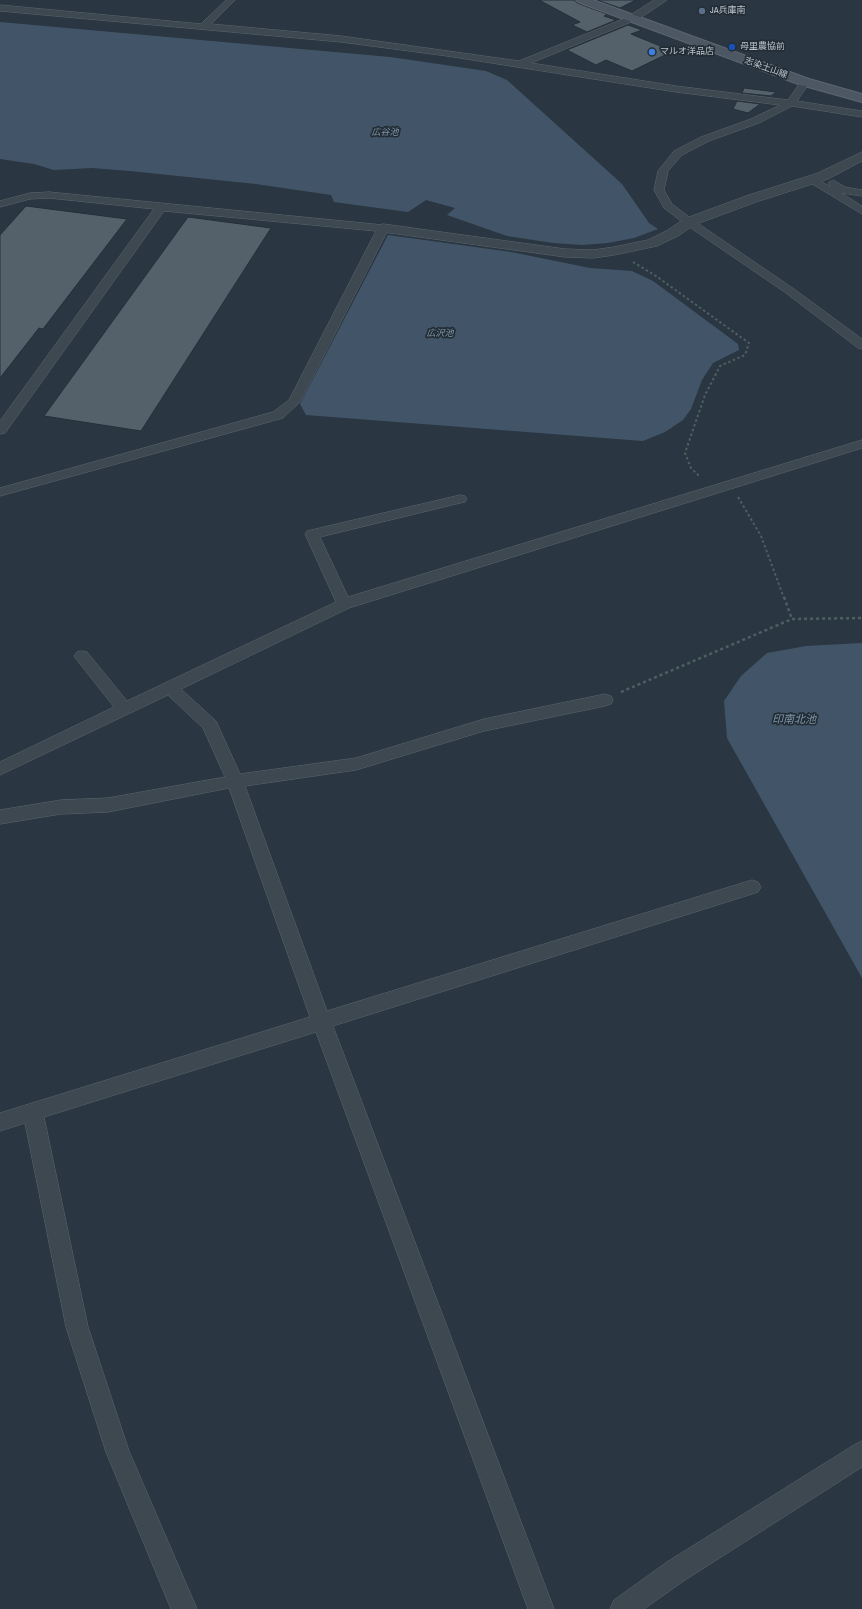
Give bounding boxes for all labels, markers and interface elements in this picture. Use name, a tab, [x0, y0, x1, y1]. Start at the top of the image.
marker: JA兵庫南	[697, 6, 707, 16]
place label: JA兵庫南	[710, 6, 746, 16]
marker: 母里農協前	[727, 42, 737, 52]
place label: 母里農協前	[740, 42, 785, 52]
marker: マルオ洋品店	[647, 47, 657, 57]
place label: マルオ洋品店	[660, 47, 714, 57]
street label: 志染土山線	[743, 55, 789, 81]
water label: 広谷池	[372, 128, 398, 138]
water label: 広沢池	[427, 329, 453, 339]
water label: 印南北池	[772, 713, 816, 727]

